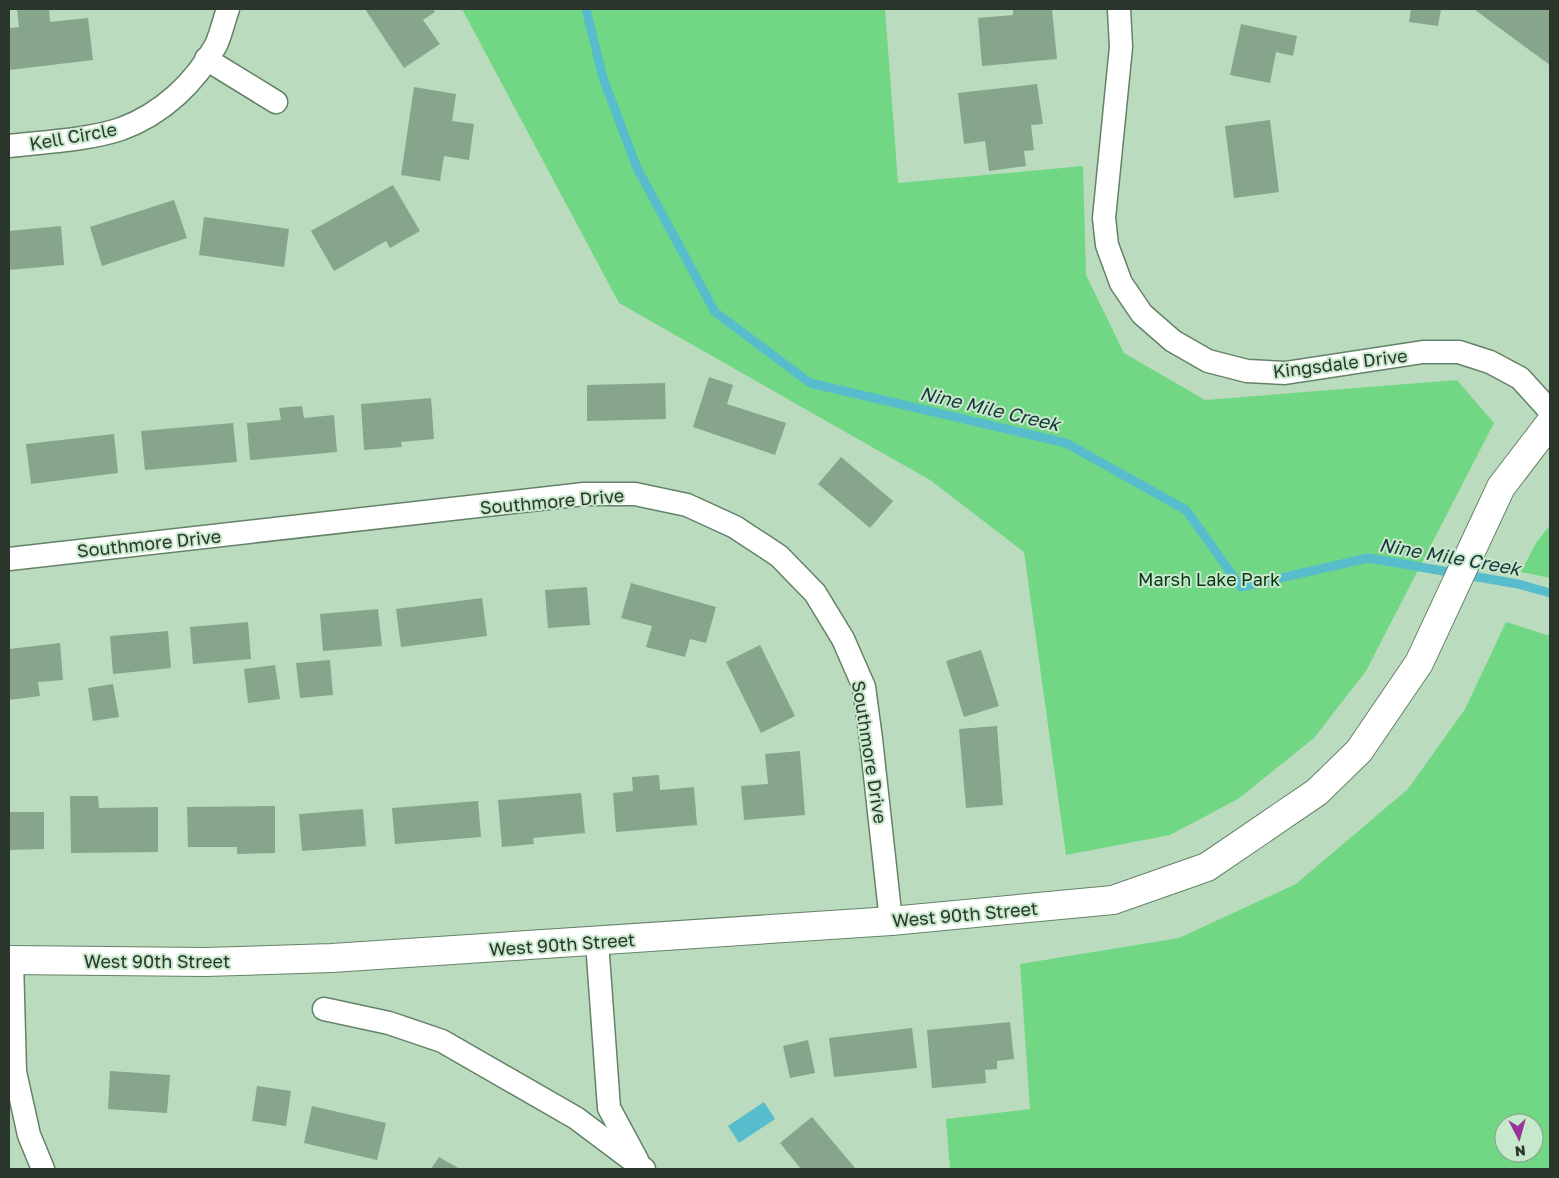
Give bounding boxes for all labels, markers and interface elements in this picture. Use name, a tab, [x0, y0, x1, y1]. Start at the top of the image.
street label: Kell Circle	[28, 118, 118, 154]
street label: Kingsdale Drive	[1272, 344, 1408, 382]
water label: Nine Mile Creek	[918, 381, 1064, 436]
street label: Southmore Drive	[479, 484, 625, 518]
street label: Southmore Drive	[76, 525, 222, 561]
water label: Nine Mile Creek	[1378, 532, 1525, 580]
park label: Marsh Lake Park	[1138, 568, 1280, 590]
street label: Southmore Drive	[848, 679, 892, 825]
street label: West 90th Street	[891, 897, 1039, 931]
street label: West 90th Street	[488, 928, 636, 960]
street label: West 90th Street	[84, 950, 230, 972]
north arrow	[1494, 1113, 1544, 1163]
text: N	[1514, 1142, 1527, 1160]

